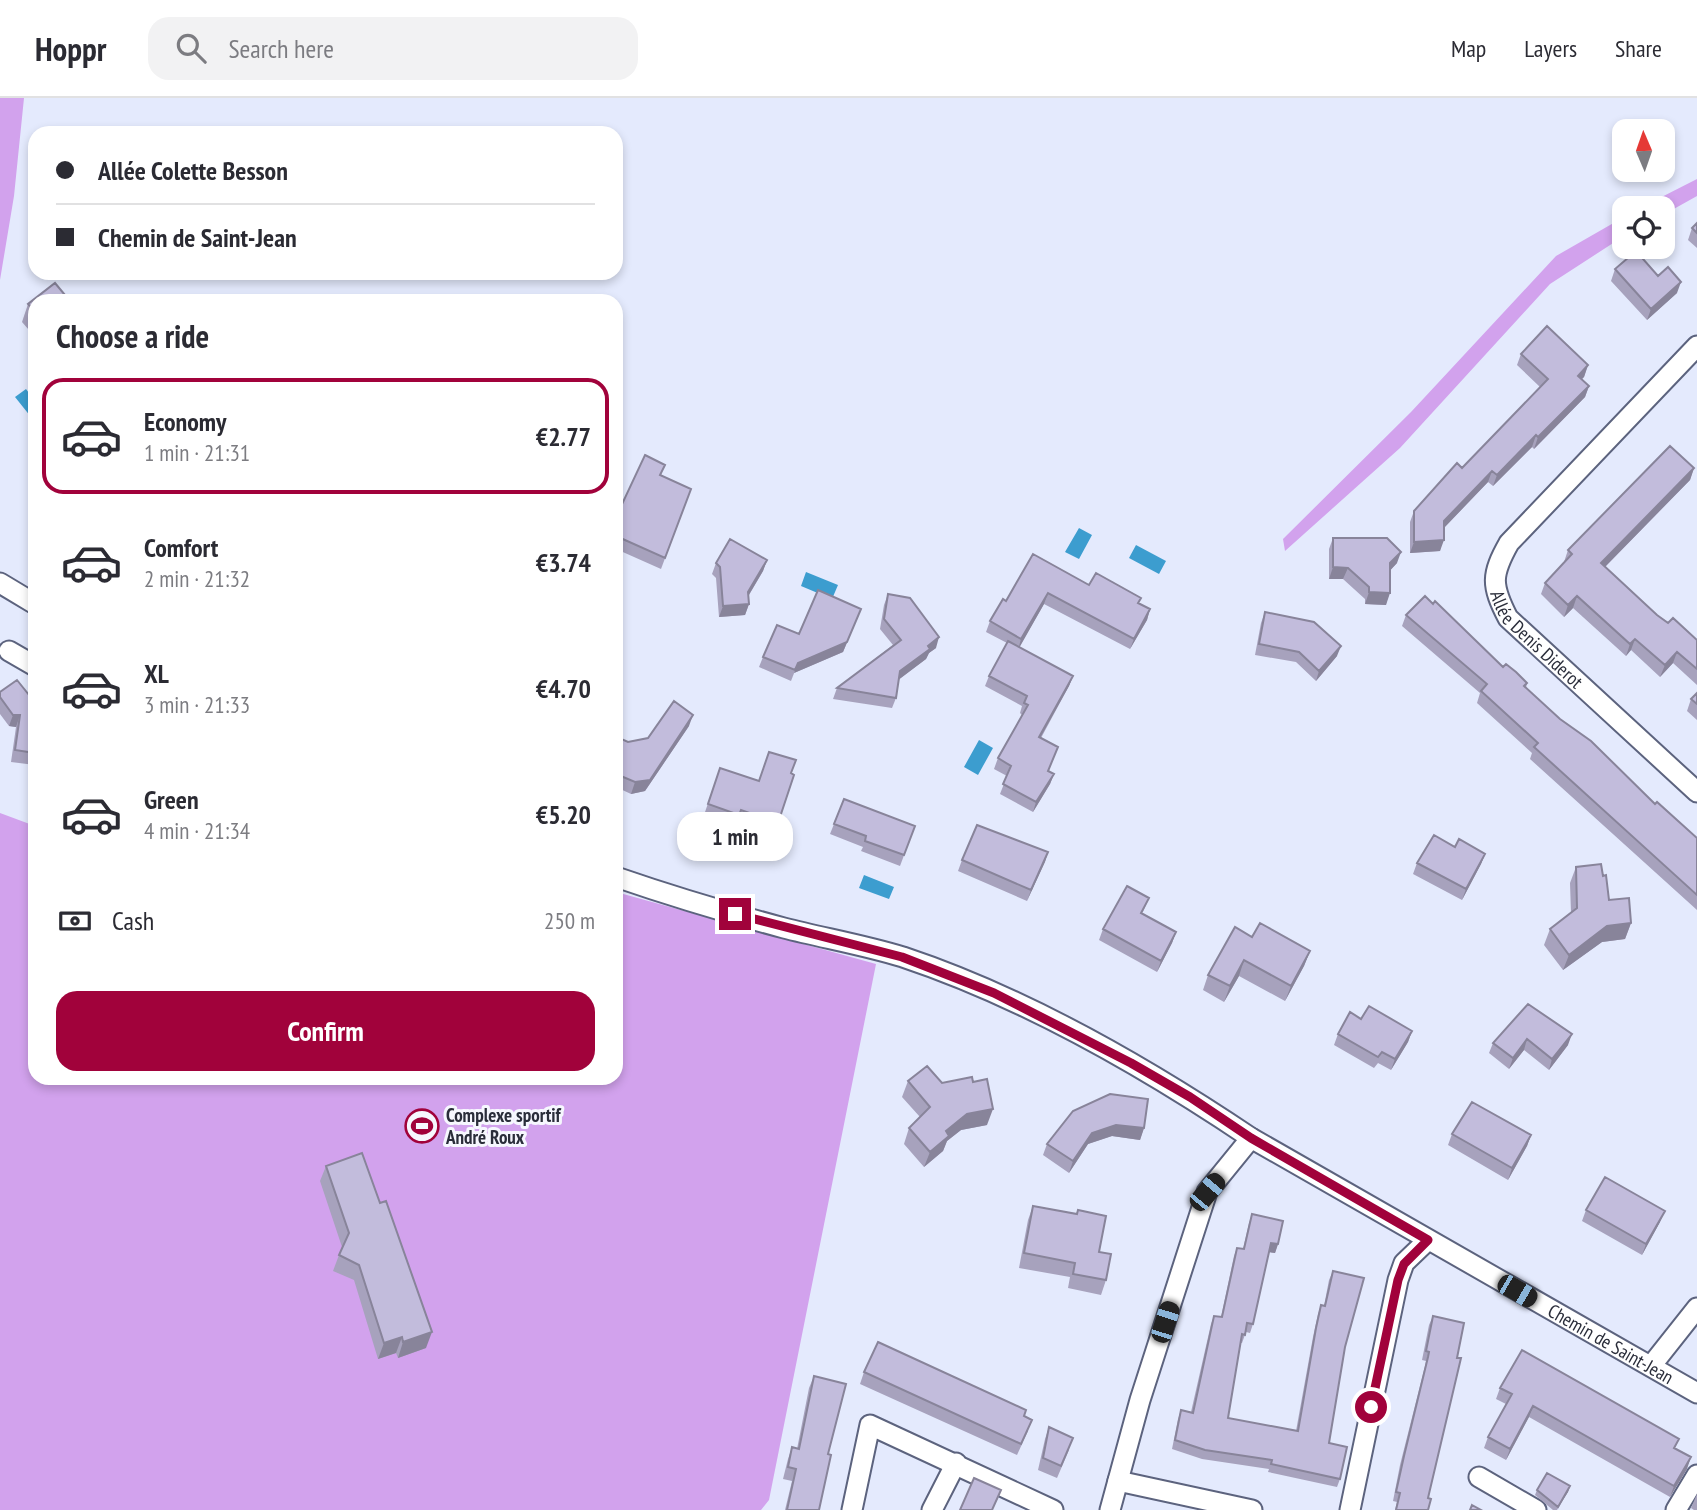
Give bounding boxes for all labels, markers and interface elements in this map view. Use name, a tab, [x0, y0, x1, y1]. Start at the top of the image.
search box	[148, 17, 638, 80]
text: Hoppr	[35, 27, 106, 70]
icon: search	[172, 29, 210, 67]
text: Search here	[228, 32, 334, 65]
text: Map	[1451, 33, 1486, 64]
text: Layers	[1524, 33, 1577, 64]
text: Share	[1615, 33, 1662, 64]
north arrow	[1612, 119, 1675, 182]
map controls	[1612, 119, 1675, 259]
text: Allée Colette Besson	[98, 154, 288, 187]
button: locate	[1612, 196, 1675, 259]
text: Chemin de Saint-Jean	[98, 221, 297, 254]
text: Choose a ride	[56, 315, 209, 357]
icon: car	[60, 405, 123, 468]
text: Economy	[144, 405, 226, 438]
text: €2.77	[536, 420, 591, 453]
text: 1 min · 21:31	[144, 438, 250, 467]
icon: car	[60, 531, 123, 594]
text: Comfort	[144, 531, 218, 564]
text: €3.74	[536, 546, 591, 579]
text: 2 min · 21:32	[144, 564, 250, 593]
street label: Allée Denis Diderot	[1485, 587, 1589, 694]
icon: car	[60, 657, 123, 720]
text: XL	[144, 657, 169, 690]
text: €4.70	[536, 672, 591, 705]
text: 3 min · 21:33	[144, 690, 250, 719]
icon: car	[60, 783, 123, 846]
text: Green	[144, 783, 199, 816]
text: €5.20	[536, 798, 591, 831]
callout: 1 min	[677, 812, 793, 862]
text: 4 min · 21:34	[144, 816, 250, 845]
text: 1 min	[712, 822, 758, 851]
route end	[719, 898, 751, 930]
icon: cash	[56, 902, 94, 940]
text: Cash	[112, 904, 154, 937]
text: 250 m	[544, 906, 595, 935]
button: Confirm	[56, 991, 595, 1071]
place label: Complexe sportif André Roux	[445, 1103, 562, 1149]
sports icon: Complexe sportif André Roux	[403, 1107, 441, 1145]
car	[1186, 1169, 1229, 1215]
car	[1494, 1271, 1541, 1311]
street label: Chemin de Saint-Jean	[1544, 1298, 1678, 1389]
car	[1149, 1299, 1182, 1345]
route start	[1355, 1391, 1387, 1423]

